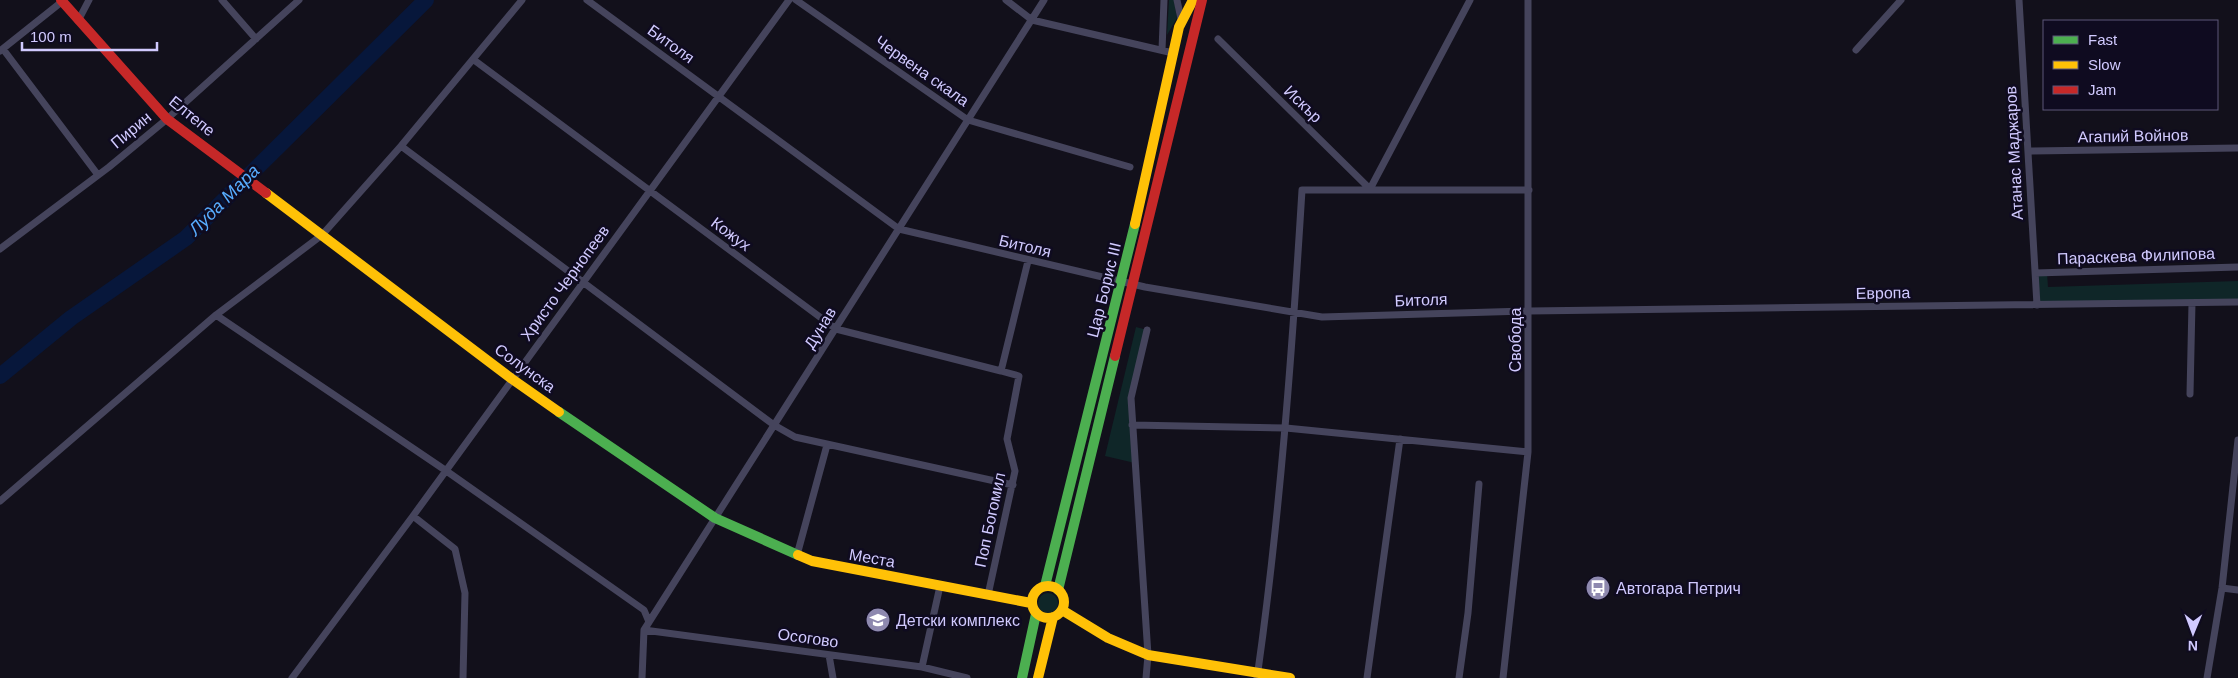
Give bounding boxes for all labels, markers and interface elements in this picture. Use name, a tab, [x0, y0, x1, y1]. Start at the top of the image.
scale bar	[22, 20, 158, 52]
legend	[2043, 20, 2218, 110]
street label: Битоля	[645, 22, 697, 66]
text: 100 m	[30, 28, 72, 45]
text: Fast	[2088, 31, 2118, 48]
street label: Червена скала	[872, 32, 972, 110]
text: Slow	[2088, 56, 2121, 73]
text: Jam	[2088, 81, 2116, 98]
street label: Искър	[1281, 82, 1325, 126]
street label: Атанас Маджаров	[2002, 86, 2026, 220]
street label: Елтепе	[166, 93, 218, 140]
street label: Пирин	[107, 108, 155, 152]
street label: Агапий Войнов	[2077, 127, 2189, 145]
water label: Луда Мара	[184, 161, 263, 240]
street label: Кожух	[708, 214, 754, 254]
street label: Христо Чернопеев	[518, 222, 612, 344]
street label: Битоля	[997, 232, 1053, 260]
street label: Цар Борис III	[1084, 241, 1124, 339]
street label: Параскева Филипова	[2057, 245, 2215, 267]
street label: Европа	[1856, 284, 1911, 302]
street label: Битоля	[1394, 291, 1448, 309]
street label: Дунав	[801, 304, 839, 352]
street label: Свобода	[1507, 308, 1524, 372]
street label: Солунска	[491, 340, 559, 396]
street label: Поп Богомил	[972, 471, 1008, 569]
street label: Места	[848, 546, 896, 570]
bus stop icon: Автогара Петрич	[1585, 575, 1611, 601]
place label: Автогара Петрич	[1616, 580, 1741, 597]
school or university icon: Детски комплекс	[865, 607, 891, 633]
north arrow	[2168, 608, 2218, 658]
place label: Детски комплекс	[896, 612, 1020, 629]
street label: Осогово	[777, 625, 840, 651]
text: N	[2188, 638, 2198, 654]

